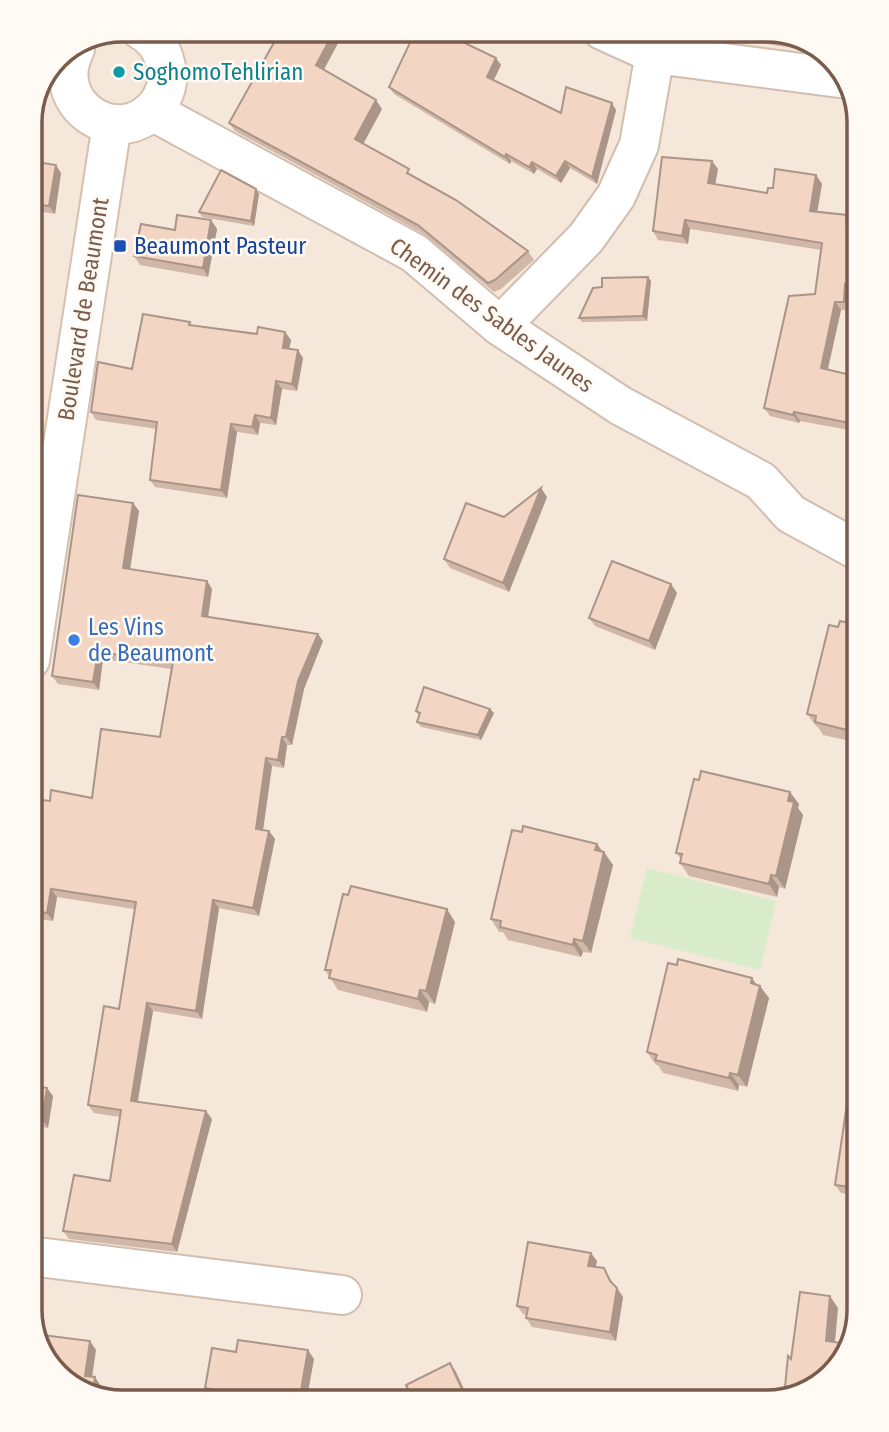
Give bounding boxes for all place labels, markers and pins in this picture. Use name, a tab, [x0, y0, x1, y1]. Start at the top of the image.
place label: SoghomoTehlirian	[133, 58, 303, 86]
marker: SoghomoTehlirian	[111, 64, 127, 80]
place label: Beaumont Pasteur	[134, 232, 306, 260]
marker: Beaumont Pasteur	[112, 238, 128, 254]
place label: Les Vins de Beaumont	[88, 613, 214, 667]
marker: Les Vins de Beaumont	[66, 632, 82, 648]

